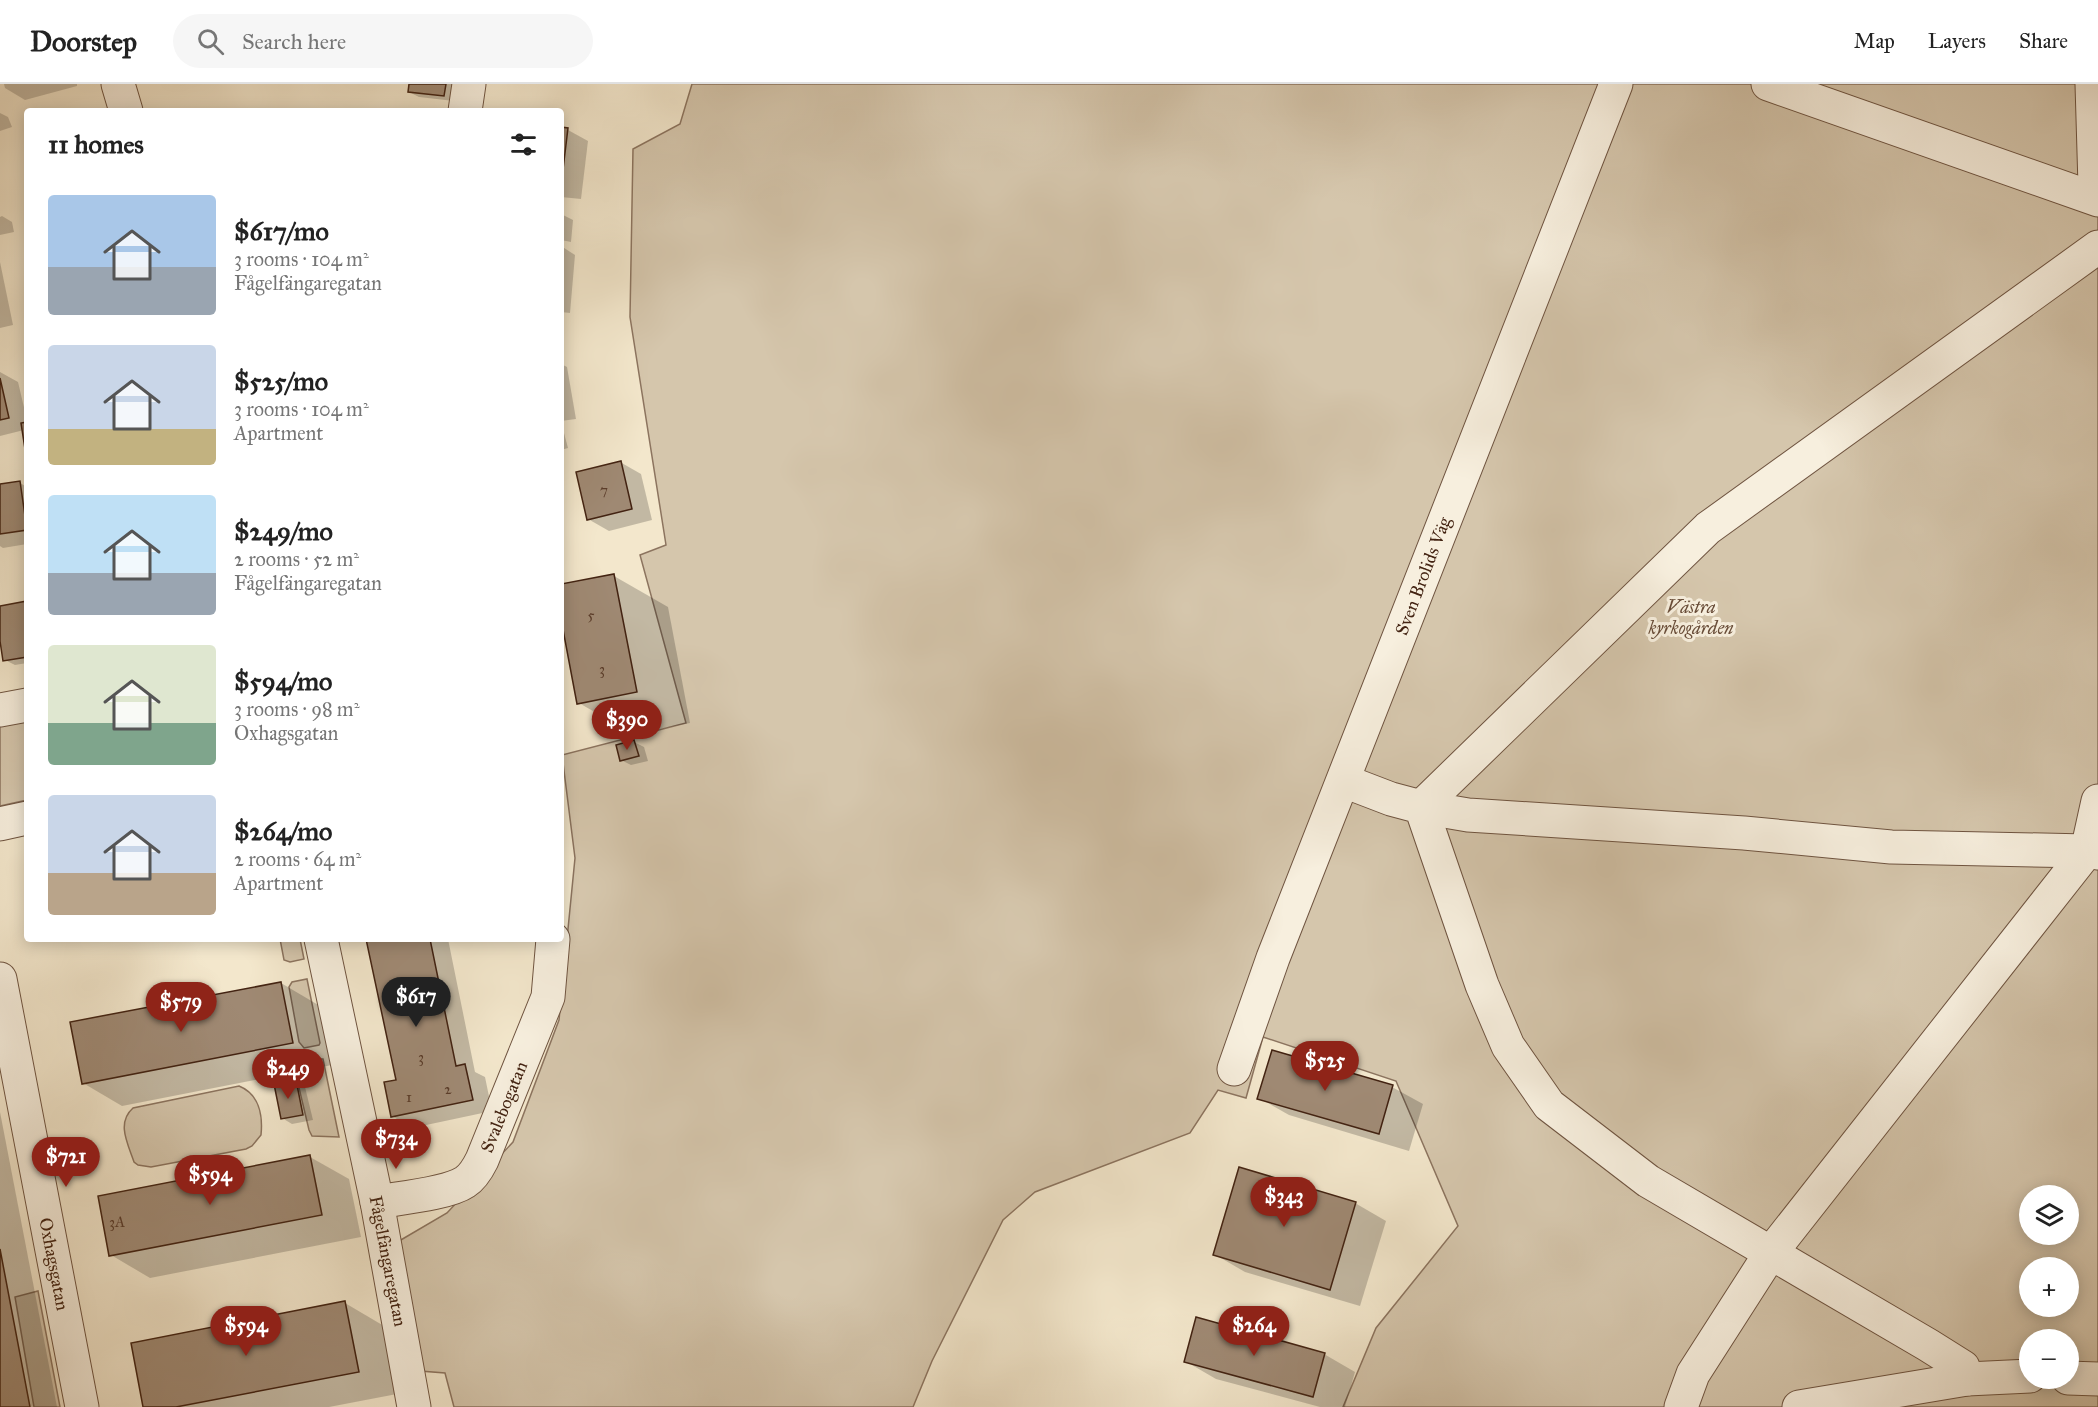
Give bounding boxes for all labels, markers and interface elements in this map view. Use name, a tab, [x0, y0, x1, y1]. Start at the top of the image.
search box	[173, 14, 593, 68]
text: Doorstep	[30, 24, 137, 59]
icon: search	[194, 25, 227, 58]
text: Search here	[242, 28, 346, 55]
text: Map	[1854, 28, 1895, 54]
text: Layers	[1928, 28, 1986, 54]
text: Share	[2019, 28, 2068, 54]
text: 11 homes	[48, 128, 144, 160]
icon: filters	[507, 128, 540, 161]
text: $617/mo	[234, 215, 329, 247]
icon: home	[96, 219, 168, 291]
text: 3 rooms · 104 m²	[234, 247, 369, 271]
text: Fågelfängaregatan	[234, 271, 382, 295]
text: $525/mo	[234, 365, 328, 397]
icon: home	[96, 369, 168, 441]
text: 3 rooms · 104 m²	[234, 397, 369, 421]
text: Apartment	[234, 421, 323, 445]
house number: 7	[600, 481, 608, 499]
street label: Sven Brolids Väg	[1390, 513, 1457, 639]
text: $249/mo	[234, 515, 333, 547]
icon: home	[96, 519, 168, 591]
text: 2 rooms · 52 m²	[234, 547, 359, 571]
text: Fågelfängaregatan	[234, 571, 382, 595]
park label: Västra kyrkogården	[1647, 596, 1734, 639]
house number: 5	[588, 606, 595, 624]
house number: 3	[599, 660, 605, 678]
text: $594/mo	[234, 665, 332, 697]
icon: home	[96, 669, 168, 741]
text: 3 rooms · 98 m²	[234, 697, 359, 721]
pin: $390	[591, 700, 663, 751]
text: $390	[606, 707, 648, 731]
text: Oxhagsgatan	[234, 721, 338, 745]
text: $264/mo	[234, 815, 332, 847]
icon: home	[96, 819, 168, 891]
text: 2 rooms · 64 m²	[234, 847, 361, 871]
text: Apartment	[234, 871, 323, 895]
pin: $617	[380, 977, 452, 1028]
pin: $579	[145, 982, 217, 1033]
text: $617	[396, 984, 436, 1008]
text: $579	[160, 989, 202, 1013]
pin: $525	[1289, 1041, 1361, 1092]
house number: 3	[418, 1048, 424, 1066]
text: $525	[1305, 1048, 1345, 1072]
pin: $249	[252, 1049, 324, 1100]
text: $249	[266, 1056, 310, 1080]
street label: Svalebogatan	[476, 1058, 533, 1156]
house number: 2	[444, 1080, 452, 1098]
house number: 1	[406, 1088, 412, 1106]
pin: $734	[360, 1119, 432, 1170]
text: $734	[375, 1126, 417, 1150]
pin: $721	[30, 1137, 102, 1188]
text: $721	[46, 1144, 86, 1168]
pin: $594	[174, 1155, 246, 1206]
text: $594	[188, 1162, 232, 1186]
pin: $343	[1248, 1177, 1320, 1228]
text: $343	[1264, 1184, 1304, 1208]
map controls	[2019, 1185, 2079, 1389]
button: layers	[2019, 1185, 2079, 1245]
street label: Fågelfängaregatan	[364, 1194, 412, 1329]
house number: 3A	[109, 1213, 125, 1231]
street label: Oxhagsgatan	[33, 1216, 74, 1313]
button: +	[2019, 1257, 2079, 1317]
pin: $594	[210, 1306, 282, 1357]
pin: $264	[1218, 1306, 1290, 1357]
text: $594	[224, 1313, 268, 1337]
text: $264	[1232, 1313, 1276, 1337]
button: −	[2019, 1329, 2079, 1389]

